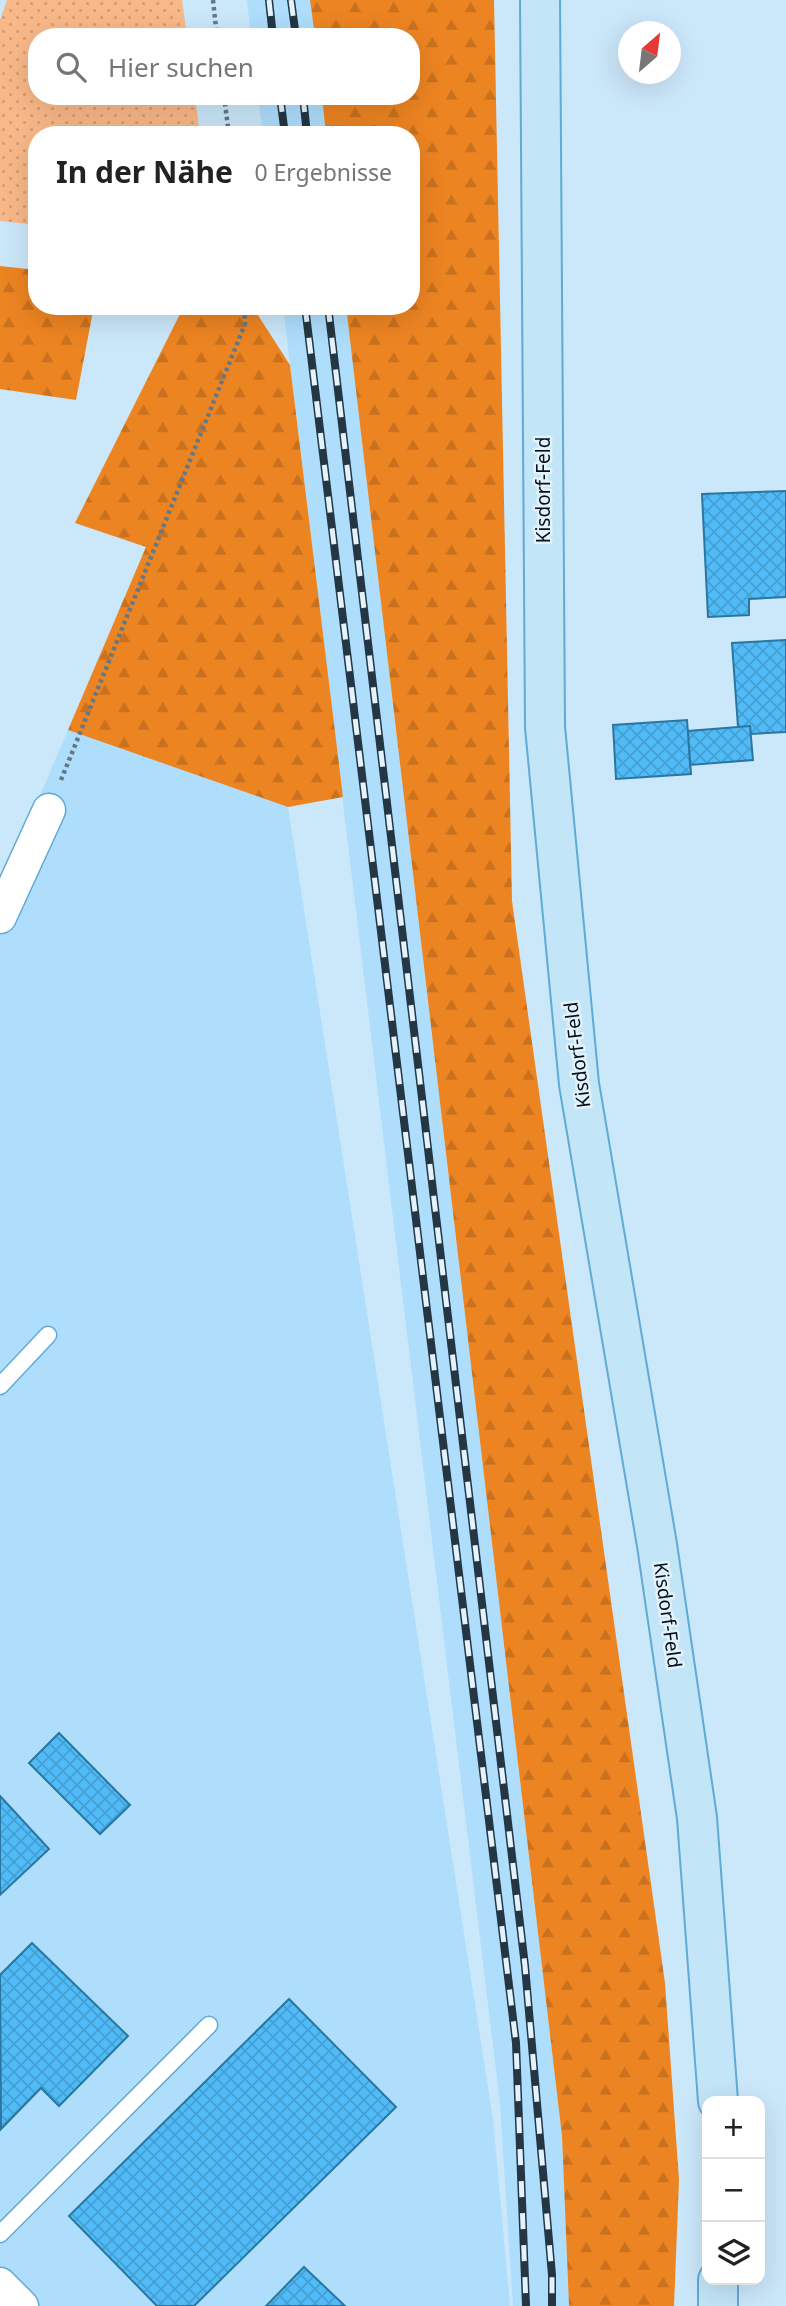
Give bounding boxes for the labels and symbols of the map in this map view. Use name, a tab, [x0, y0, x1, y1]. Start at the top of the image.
north arrow	[618, 21, 681, 84]
street label: Kisdorf-Feld	[530, 437, 556, 543]
street label: Kisdorf-Feld	[558, 1001, 596, 1109]
street label: Kisdorf-Feld	[648, 1560, 688, 1670]

